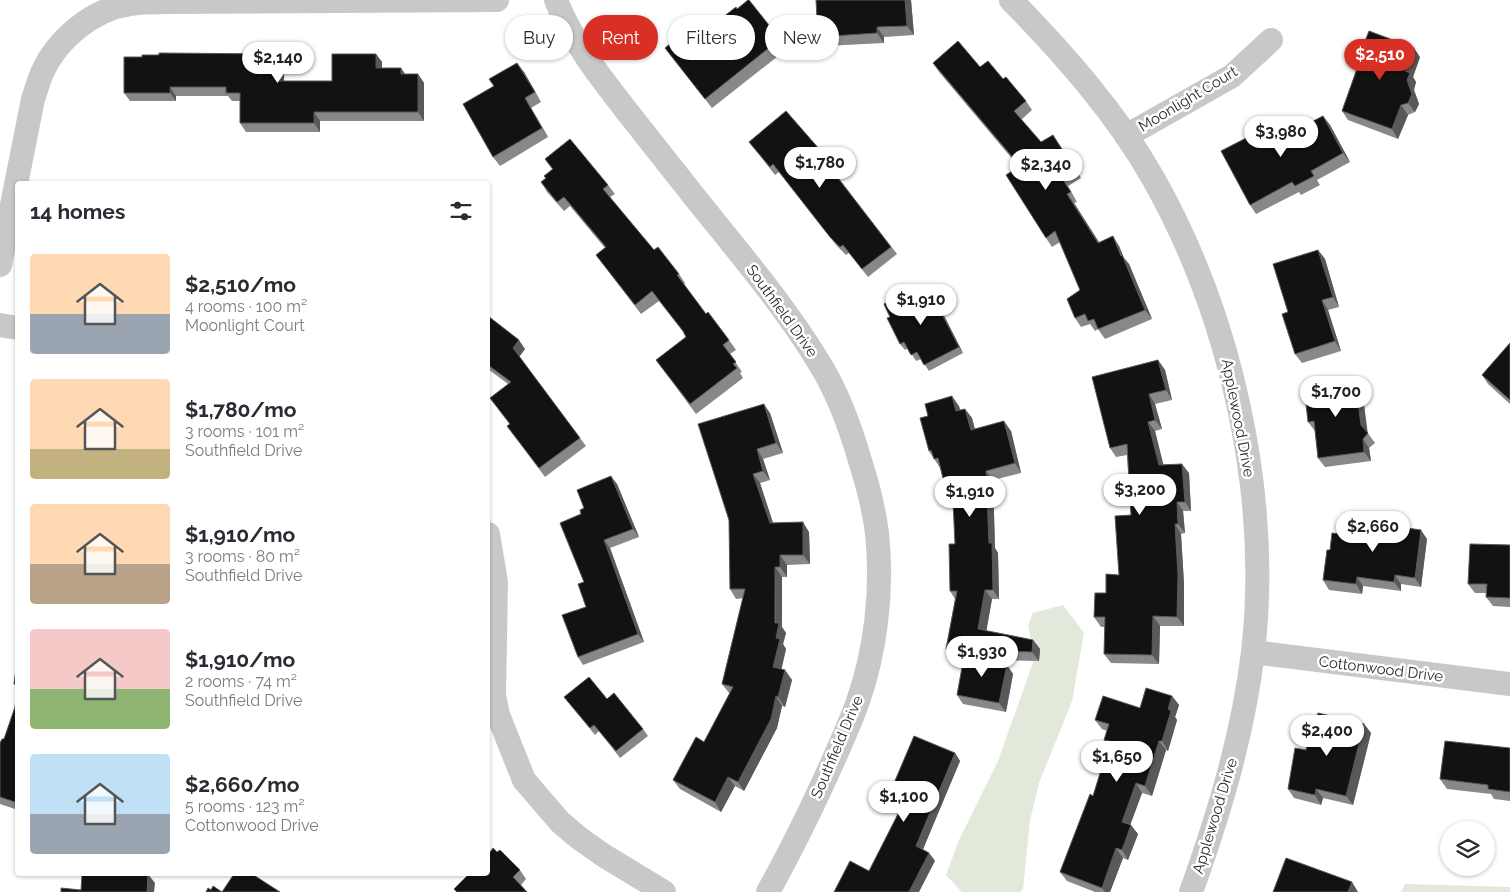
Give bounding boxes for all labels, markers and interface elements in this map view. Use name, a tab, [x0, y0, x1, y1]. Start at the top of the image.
chip: Buy	[505, 15, 573, 60]
chip: Rent	[583, 15, 658, 60]
chip: Filters	[668, 15, 755, 60]
chip: New	[765, 15, 839, 60]
pin: $2,510	[1339, 38, 1421, 81]
pin: $2,140	[237, 42, 319, 84]
text: $2,510	[1355, 45, 1405, 64]
text: $2,140	[253, 48, 303, 67]
street label: Moonlight Court	[1135, 62, 1241, 136]
pin: $3,980	[1240, 116, 1322, 158]
text: $3,980	[1255, 122, 1307, 141]
pin: $1,780	[779, 146, 861, 189]
pin: $2,340	[1005, 148, 1087, 191]
text: $1,780	[795, 153, 845, 172]
text: $2,340	[1021, 155, 1071, 174]
icon: filters	[447, 197, 475, 225]
text: 14 homes	[30, 199, 125, 224]
street label: Southfield Drive	[742, 261, 822, 361]
text: $2,510/mo	[185, 272, 296, 297]
icon: home	[70, 274, 130, 334]
pin: $1,910	[880, 284, 962, 326]
text: $1,910	[897, 290, 945, 309]
text: 4 rooms · 100 m²	[185, 297, 307, 316]
text: Moonlight Court	[185, 316, 305, 335]
street label: Applewood Drive	[1218, 357, 1258, 479]
pin: $1,700	[1295, 376, 1377, 418]
text: $1,700	[1311, 382, 1361, 401]
text: $1,780/mo	[185, 397, 297, 422]
icon: home	[70, 399, 130, 459]
text: 3 rooms · 101 m²	[185, 422, 304, 441]
text: Southfield Drive	[185, 441, 302, 460]
pin: $3,200	[1099, 474, 1181, 516]
pin: $1,910	[929, 476, 1011, 518]
text: $3,200	[1114, 480, 1166, 499]
text: $1,910	[946, 482, 994, 501]
pin: $2,660	[1332, 510, 1414, 553]
text: $2,660	[1347, 517, 1399, 536]
text: $1,910/mo	[185, 522, 295, 547]
icon: home	[70, 524, 130, 584]
text: 3 rooms · 80 m²	[185, 547, 300, 566]
text: Southfield Drive	[185, 566, 302, 585]
pin: $1,930	[941, 636, 1023, 678]
text: $1,930	[957, 642, 1007, 661]
text: $1,910/mo	[185, 647, 295, 672]
icon: home	[70, 649, 130, 709]
street label: Cottonwood Drive	[1318, 652, 1444, 686]
text: 2 rooms · 74 m²	[185, 672, 297, 691]
text: Southfield Drive	[185, 691, 302, 710]
street label: Southfield Drive	[807, 693, 867, 801]
pin: $2,400	[1286, 714, 1368, 757]
text: $2,400	[1301, 721, 1353, 740]
pin: $1,650	[1076, 740, 1158, 783]
text: $1,650	[1092, 747, 1142, 766]
street label: Applewood Drive	[1189, 756, 1241, 876]
text: $2,660/mo	[185, 772, 299, 797]
icon: home	[70, 774, 130, 834]
pin: $1,100	[863, 780, 945, 823]
text: $1,100	[879, 787, 929, 806]
text: 5 rooms · 123 m²	[185, 797, 305, 816]
text: Cottonwood Drive	[185, 816, 319, 835]
map controls	[1440, 821, 1495, 876]
button: layers	[1440, 821, 1495, 876]

